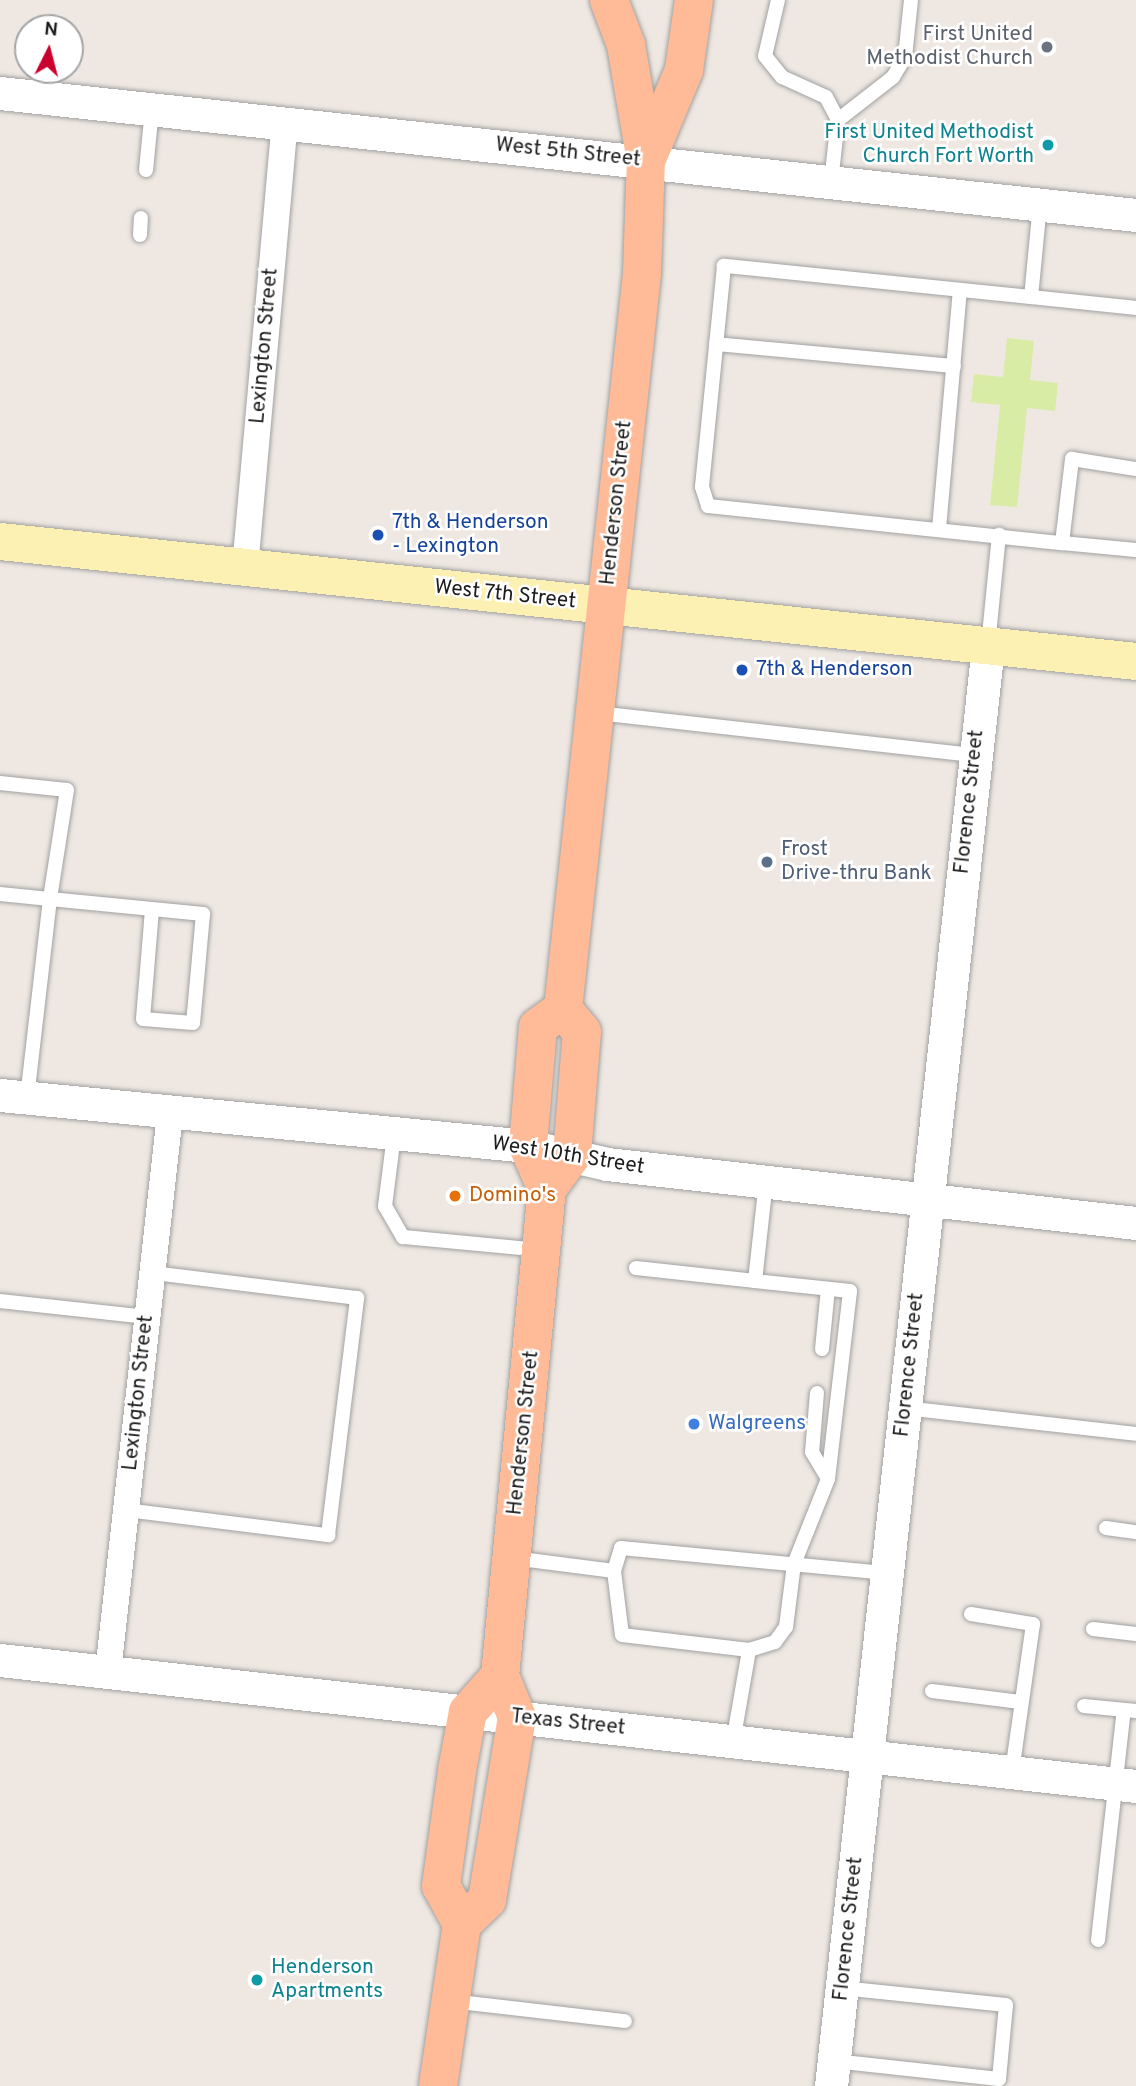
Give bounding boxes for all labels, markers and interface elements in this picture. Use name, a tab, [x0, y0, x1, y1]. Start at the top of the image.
north arrow	[14, 14, 84, 84]
text: N	[43, 17, 59, 43]
place label: First United Methodist Church	[866, 22, 1033, 72]
marker: First United Methodist Church	[1039, 39, 1055, 55]
place label: First United Methodist Church Fort Worth	[824, 120, 1034, 170]
street label: West 5th Street	[494, 133, 642, 173]
marker: First United Methodist Church Fort Worth	[1040, 137, 1056, 153]
street label: Lexington Street	[246, 267, 284, 425]
street label: Henderson Street	[596, 419, 638, 587]
place label: 7th & Henderson - Lexington	[392, 510, 548, 560]
marker: 7th & Henderson - Lexington	[370, 527, 386, 543]
street label: West 7th Street	[432, 575, 578, 615]
place label: 7th & Henderson	[756, 657, 912, 683]
marker: 7th & Henderson	[734, 662, 750, 678]
street label: Florence Street	[950, 729, 990, 875]
place label: Frost Drive-thru Bank	[781, 837, 932, 887]
marker: Frost Drive-thru Bank	[759, 854, 775, 870]
street label: West 10th Street	[490, 1131, 646, 1181]
place label: Domino's	[469, 1183, 556, 1209]
marker: Domino's	[447, 1188, 463, 1204]
street label: Florence Street	[890, 1292, 930, 1438]
street label: Lexington Street	[118, 1314, 160, 1472]
street label: Henderson Street	[503, 1349, 545, 1517]
place label: Walgreens	[708, 1411, 806, 1437]
marker: Walgreens	[686, 1416, 702, 1432]
street label: Texas Street	[509, 1704, 627, 1742]
street label: Florence Street	[829, 1856, 869, 2002]
place label: Henderson Apartments	[271, 1955, 383, 2005]
marker: Henderson Apartments	[249, 1972, 265, 1988]

